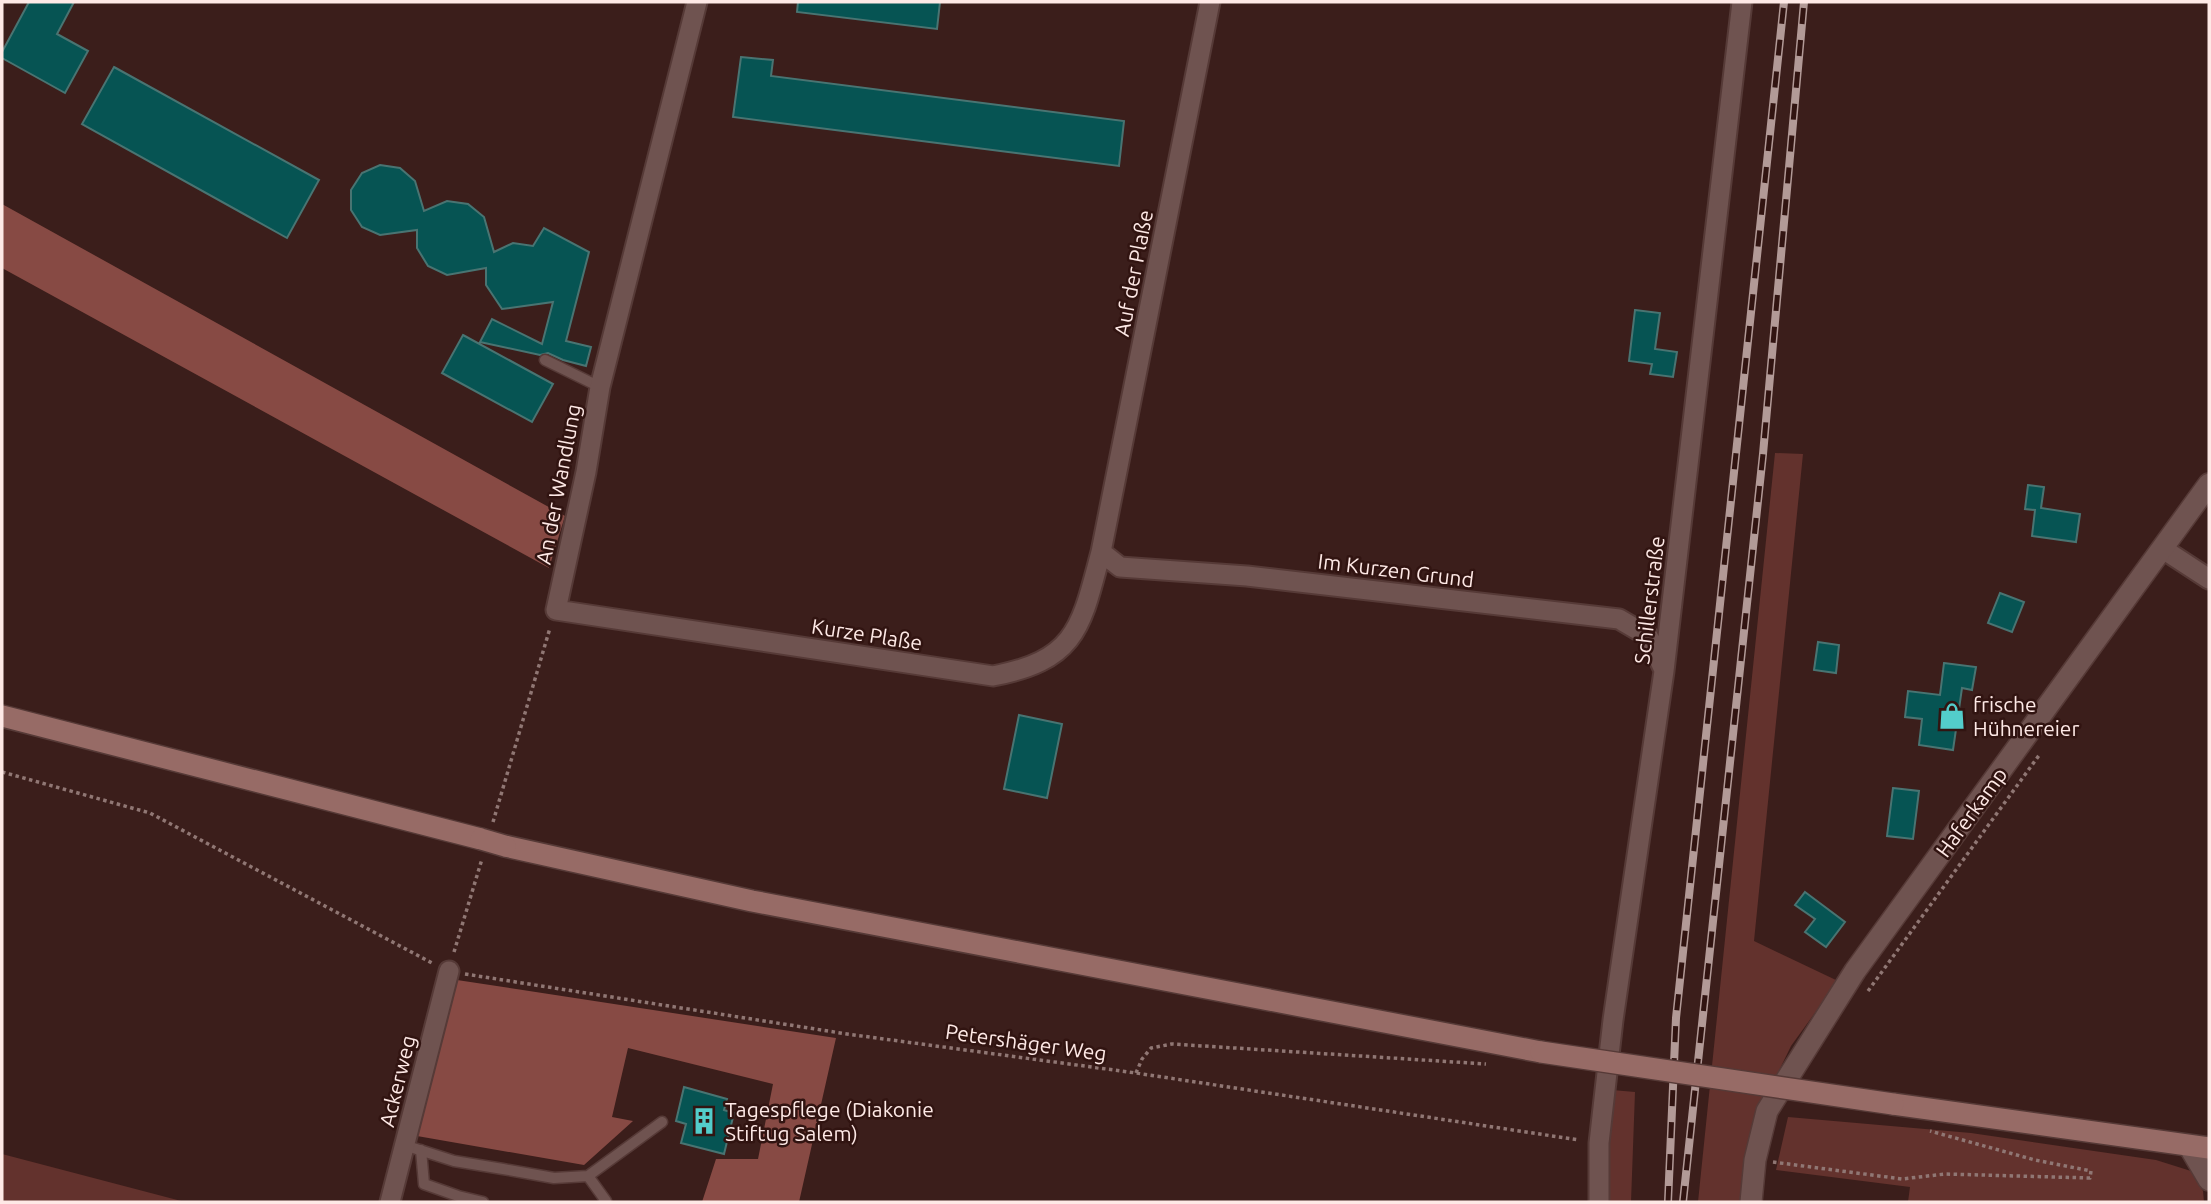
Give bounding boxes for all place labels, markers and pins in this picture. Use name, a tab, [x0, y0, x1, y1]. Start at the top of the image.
place label: frische Hühnereier	[1973, 692, 2079, 740]
shop icon: frische Hühnereier	[1937, 701, 1967, 731]
place label: Tagespflege (Diakonie Stiftug Salem)	[725, 1097, 934, 1145]
building icon: Tagespflege (Diakonie Stiftug Salem)	[689, 1106, 719, 1136]

